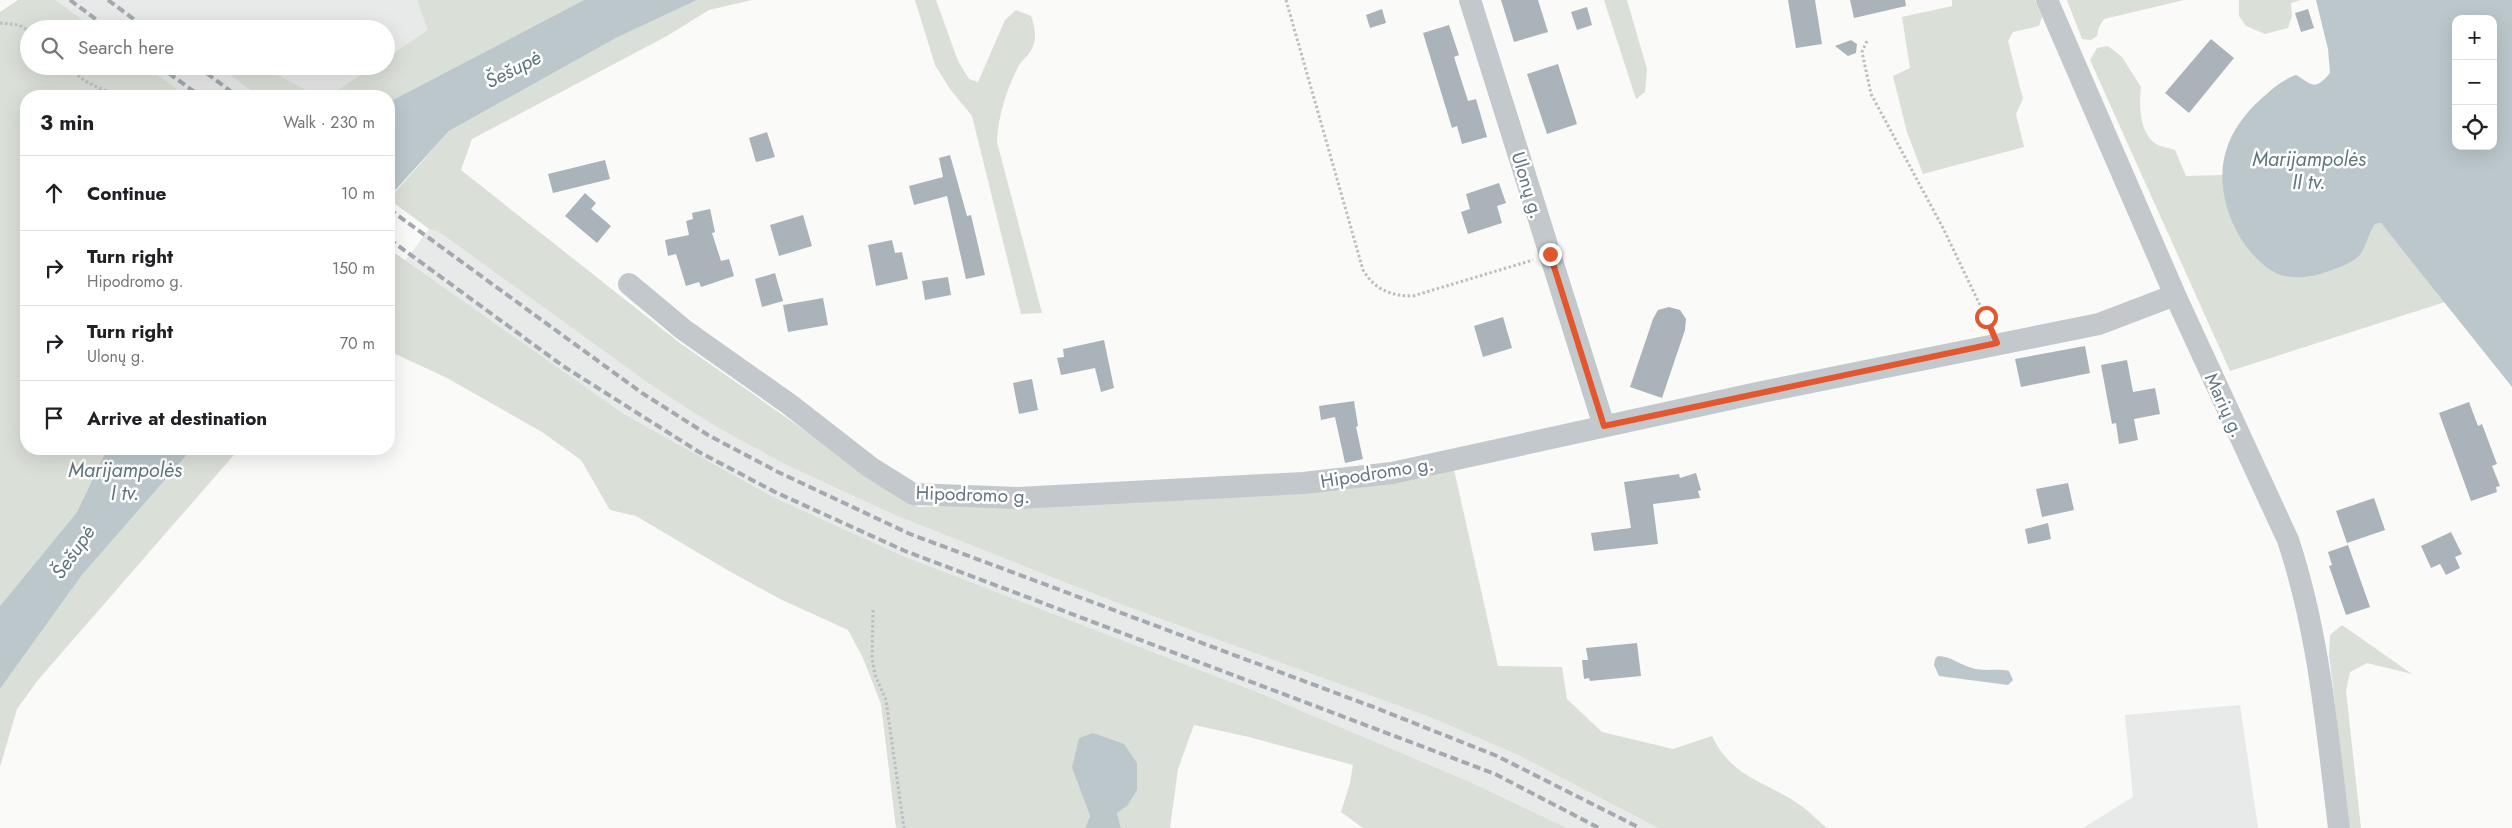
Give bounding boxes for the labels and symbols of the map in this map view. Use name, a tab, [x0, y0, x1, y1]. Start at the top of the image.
water label: Šešupė	[480, 43, 546, 96]
water label: Marijampolės II tv.	[2252, 145, 2366, 197]
street label: Ulonų g.	[1505, 148, 1550, 222]
route end	[1539, 243, 1562, 266]
route start	[1975, 306, 1998, 329]
street label: Marių g.	[2198, 369, 2251, 442]
street label: Hipodromo g.	[1318, 450, 1436, 495]
water label: Marijampolės I tv.	[68, 456, 182, 508]
street label: Hipodromo g.	[915, 479, 1031, 510]
water label: Šešupė	[44, 520, 102, 585]

